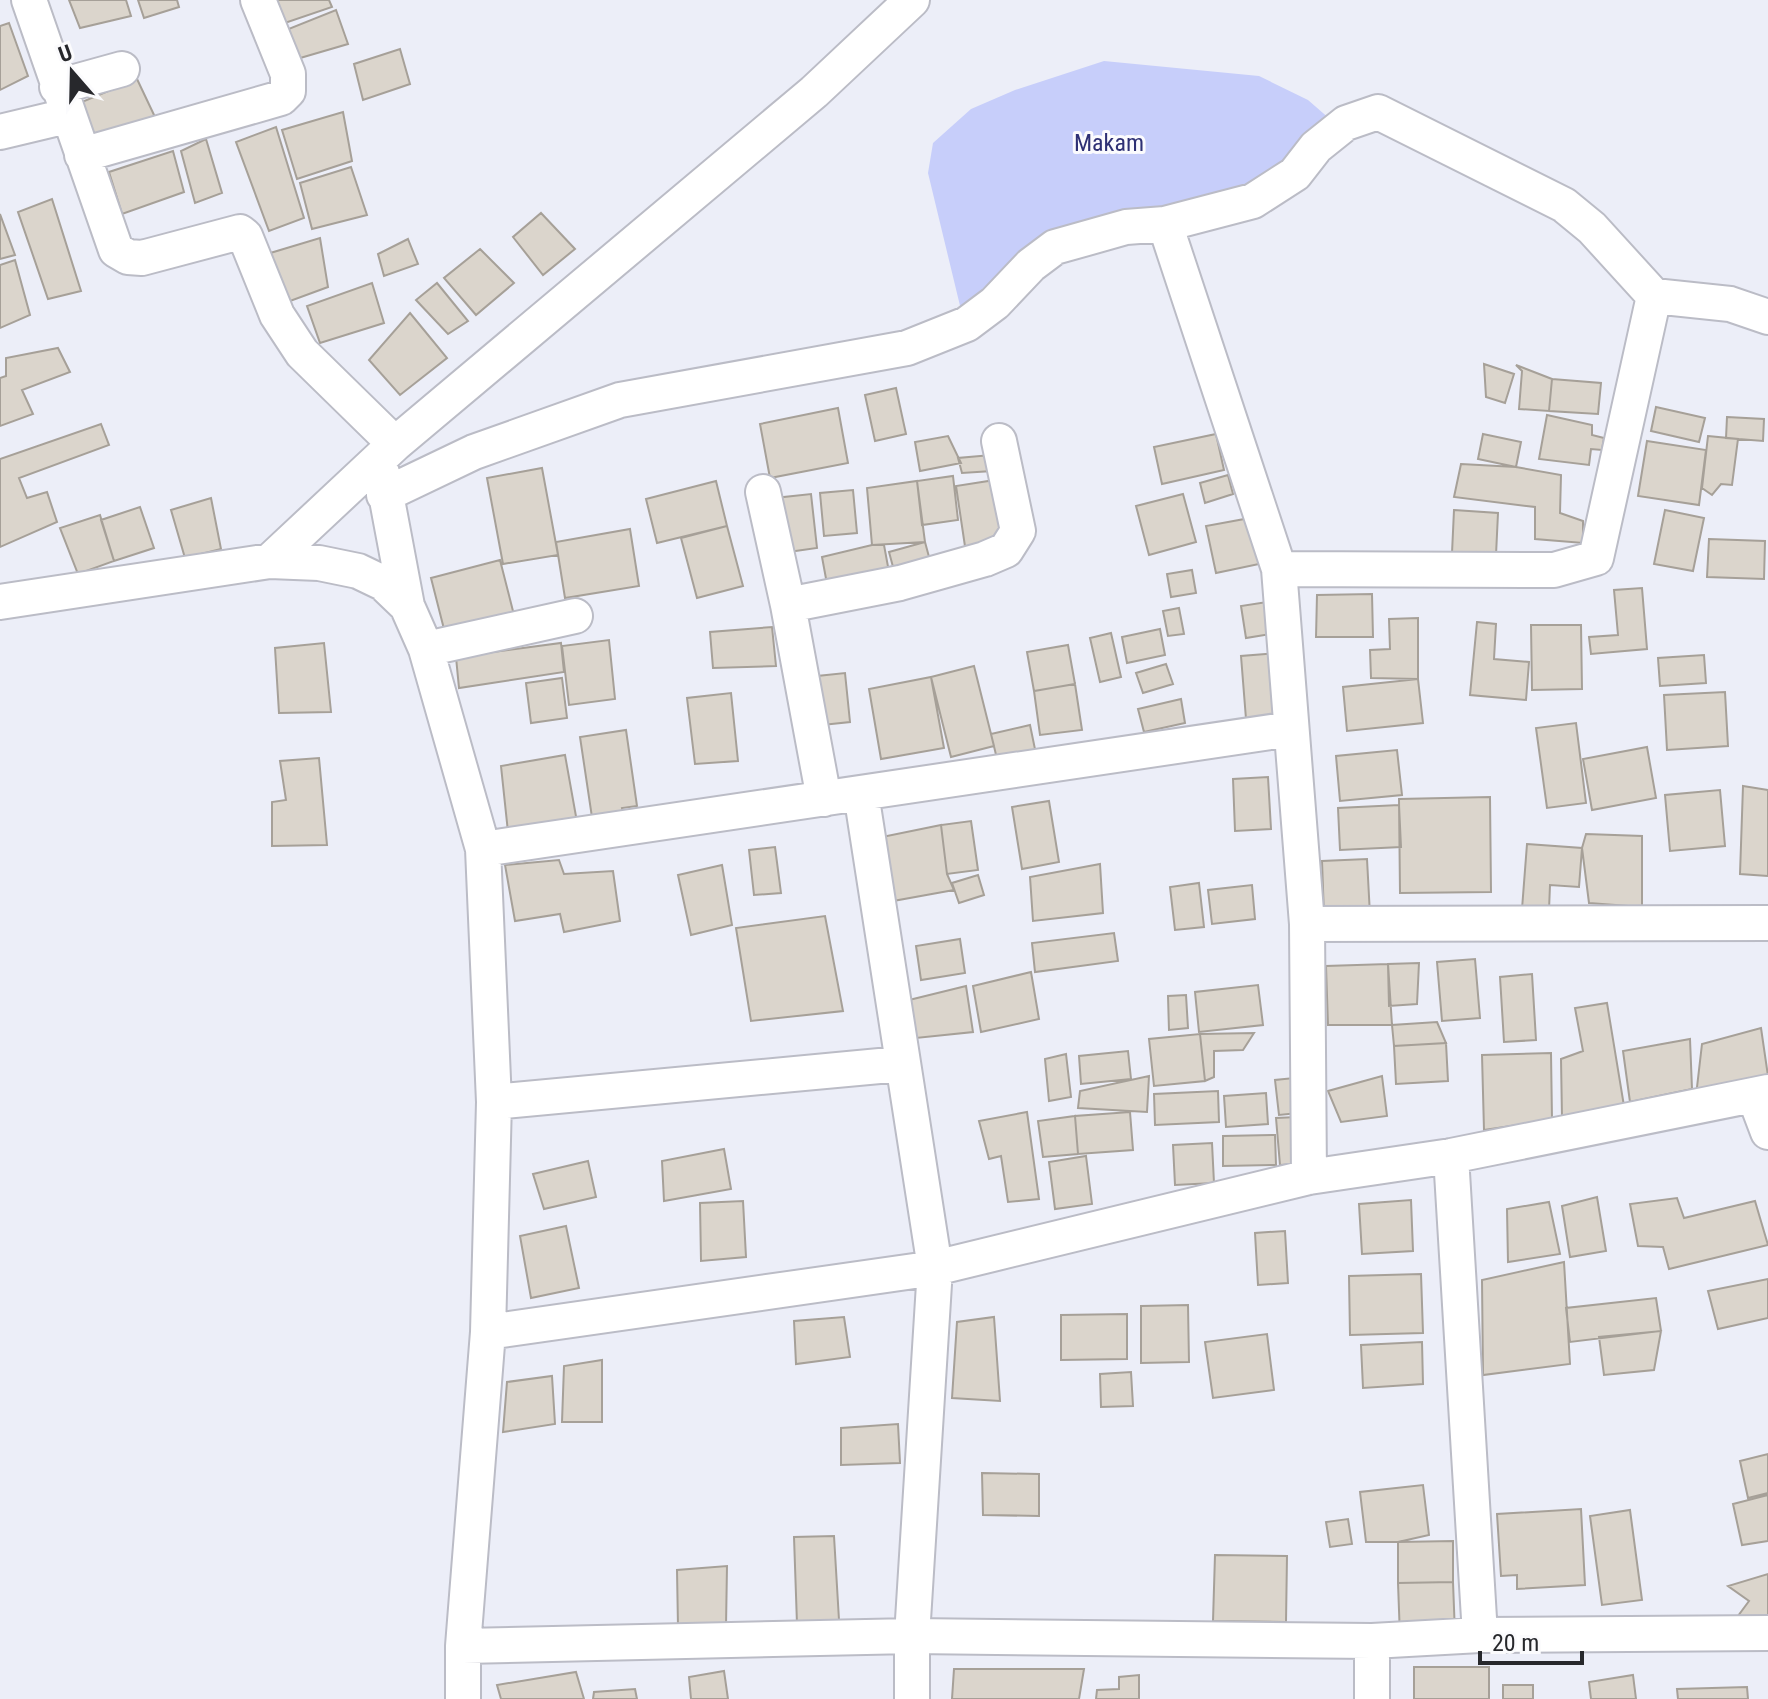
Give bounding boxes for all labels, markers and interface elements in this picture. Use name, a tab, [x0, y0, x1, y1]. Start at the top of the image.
north arrow	[32, 32, 112, 112]
text: U	[55, 40, 76, 68]
park label: Makam	[1074, 129, 1144, 157]
scale bar	[1480, 1615, 1582, 1665]
text: 20 m	[1492, 1629, 1539, 1657]

